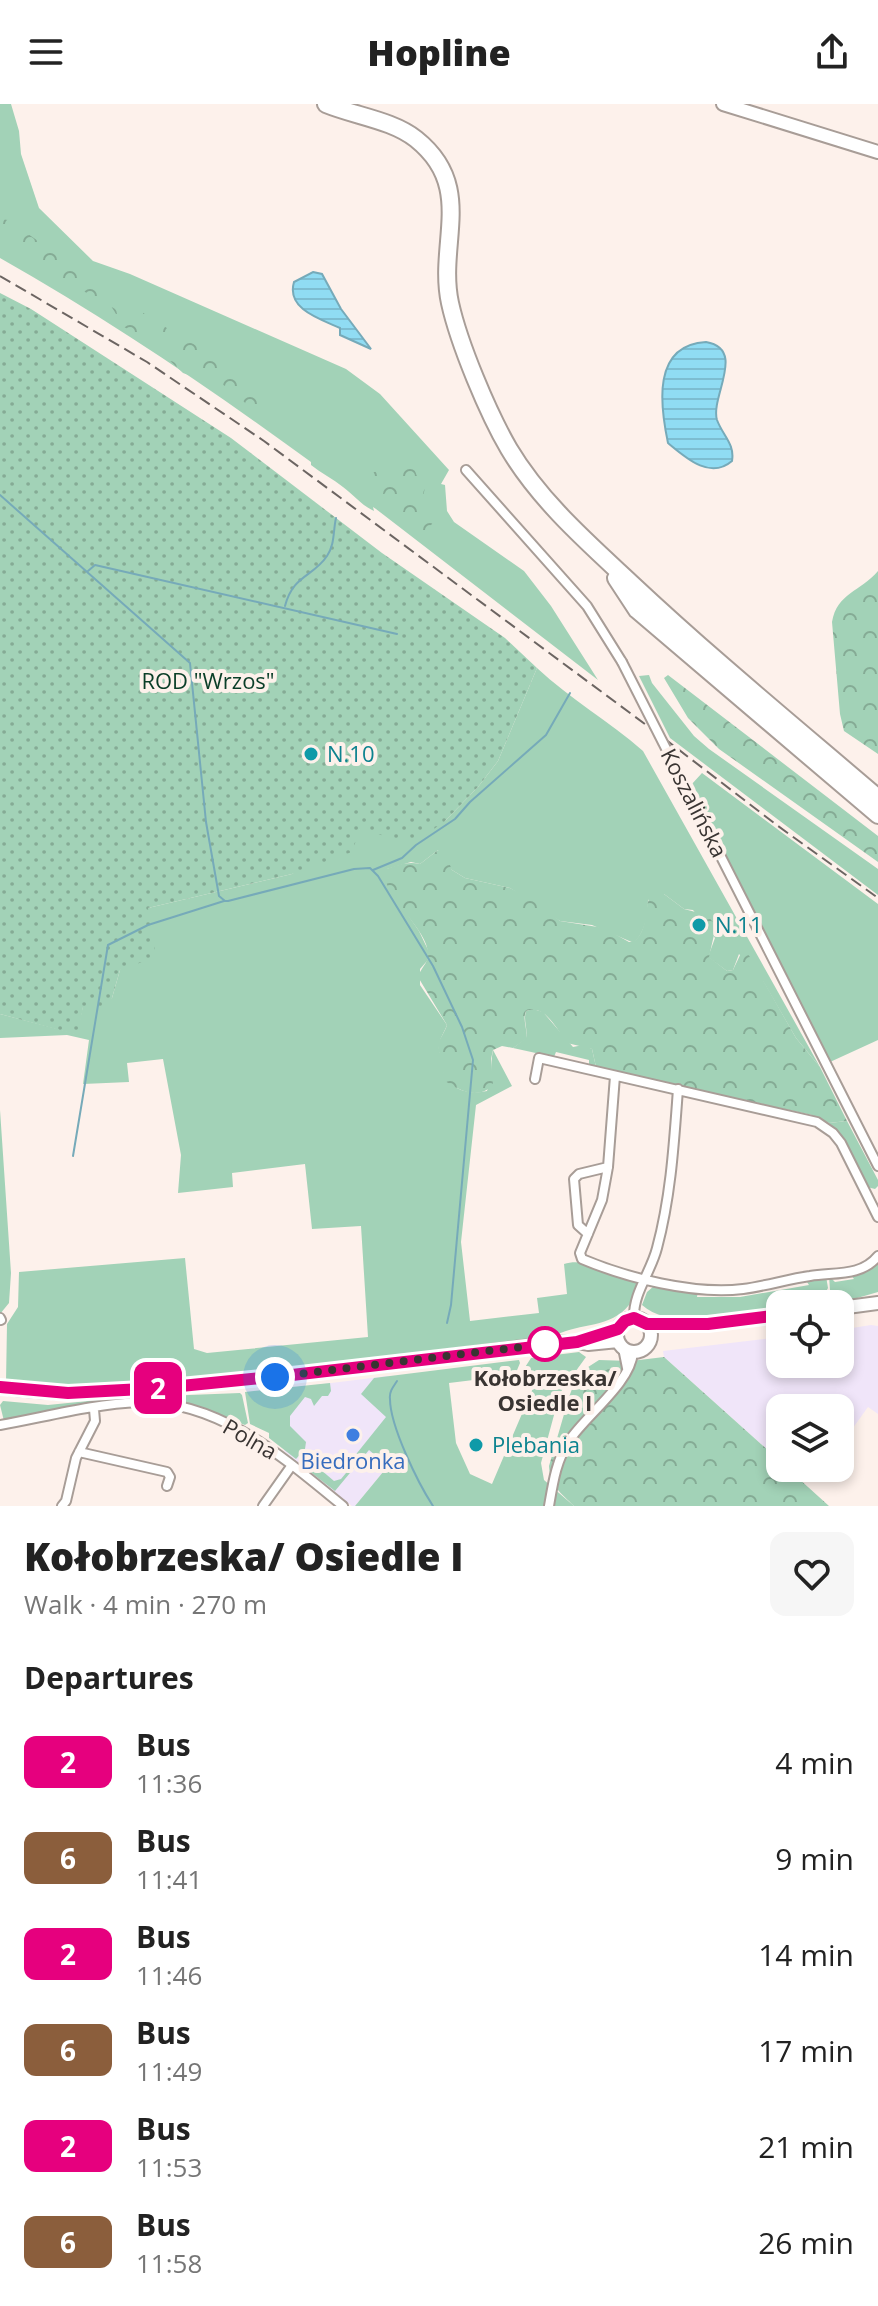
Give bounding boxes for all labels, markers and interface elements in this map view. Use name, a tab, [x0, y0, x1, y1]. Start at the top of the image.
text: Hopline	[367, 28, 511, 77]
icon: menu	[24, 30, 68, 74]
icon: share	[810, 30, 854, 74]
park label: ROD "Wrzos"	[141, 665, 275, 695]
place label: N.10	[327, 738, 375, 768]
street label: Koszalińska	[655, 743, 735, 862]
marker: N.10	[302, 745, 320, 763]
place label: N.11	[715, 909, 763, 939]
marker: N.11	[690, 916, 708, 934]
map controls	[766, 1290, 854, 1482]
button: locate	[766, 1290, 854, 1378]
marker: Kołobrzeska/ Osiedle I	[528, 1327, 562, 1361]
your location	[255, 1357, 295, 1397]
line badge: 2	[132, 1362, 184, 1414]
place label: Kołobrzeska/ Osiedle I	[473, 1362, 617, 1417]
text: 2	[150, 1369, 166, 1407]
button: layers	[766, 1394, 854, 1482]
street label: Polna	[218, 1411, 283, 1466]
marker: Biedronka	[344, 1426, 362, 1444]
place label: Plebania	[492, 1429, 580, 1459]
marker: Plebania	[467, 1436, 485, 1454]
place label: Biedronka	[300, 1445, 406, 1475]
text: Kołobrzeska/ Osiedle I	[24, 1530, 464, 1582]
button: heart	[770, 1532, 854, 1616]
text: Walk · 4 min · 270 m	[24, 1586, 267, 1622]
text: Departures	[24, 1657, 194, 1698]
text: Bus	[136, 1724, 191, 1765]
text: 4 min	[775, 1742, 854, 1783]
text: 2	[60, 1743, 76, 1781]
text: 11:36	[136, 1765, 202, 1801]
text: Bus	[136, 1820, 191, 1861]
text: 9 min	[775, 1838, 854, 1879]
text: 6	[60, 1839, 76, 1877]
text: 11:41	[136, 1861, 202, 1897]
text: Bus	[136, 1916, 191, 1957]
text: 14 min	[758, 1934, 854, 1975]
text: 2	[60, 1935, 76, 1973]
text: 11:46	[136, 1957, 202, 1993]
text: Bus	[136, 2012, 191, 2053]
text: 17 min	[758, 2030, 854, 2071]
text: 6	[60, 2031, 76, 2069]
text: 11:49	[136, 2053, 202, 2089]
text: Bus	[136, 2108, 191, 2149]
text: 21 min	[758, 2126, 854, 2167]
text: 2	[60, 2127, 76, 2165]
text: 11:53	[136, 2149, 202, 2185]
text: Bus	[136, 2204, 191, 2245]
text: 26 min	[758, 2222, 854, 2263]
text: 6	[60, 2223, 76, 2261]
text: 11:58	[136, 2245, 202, 2281]

